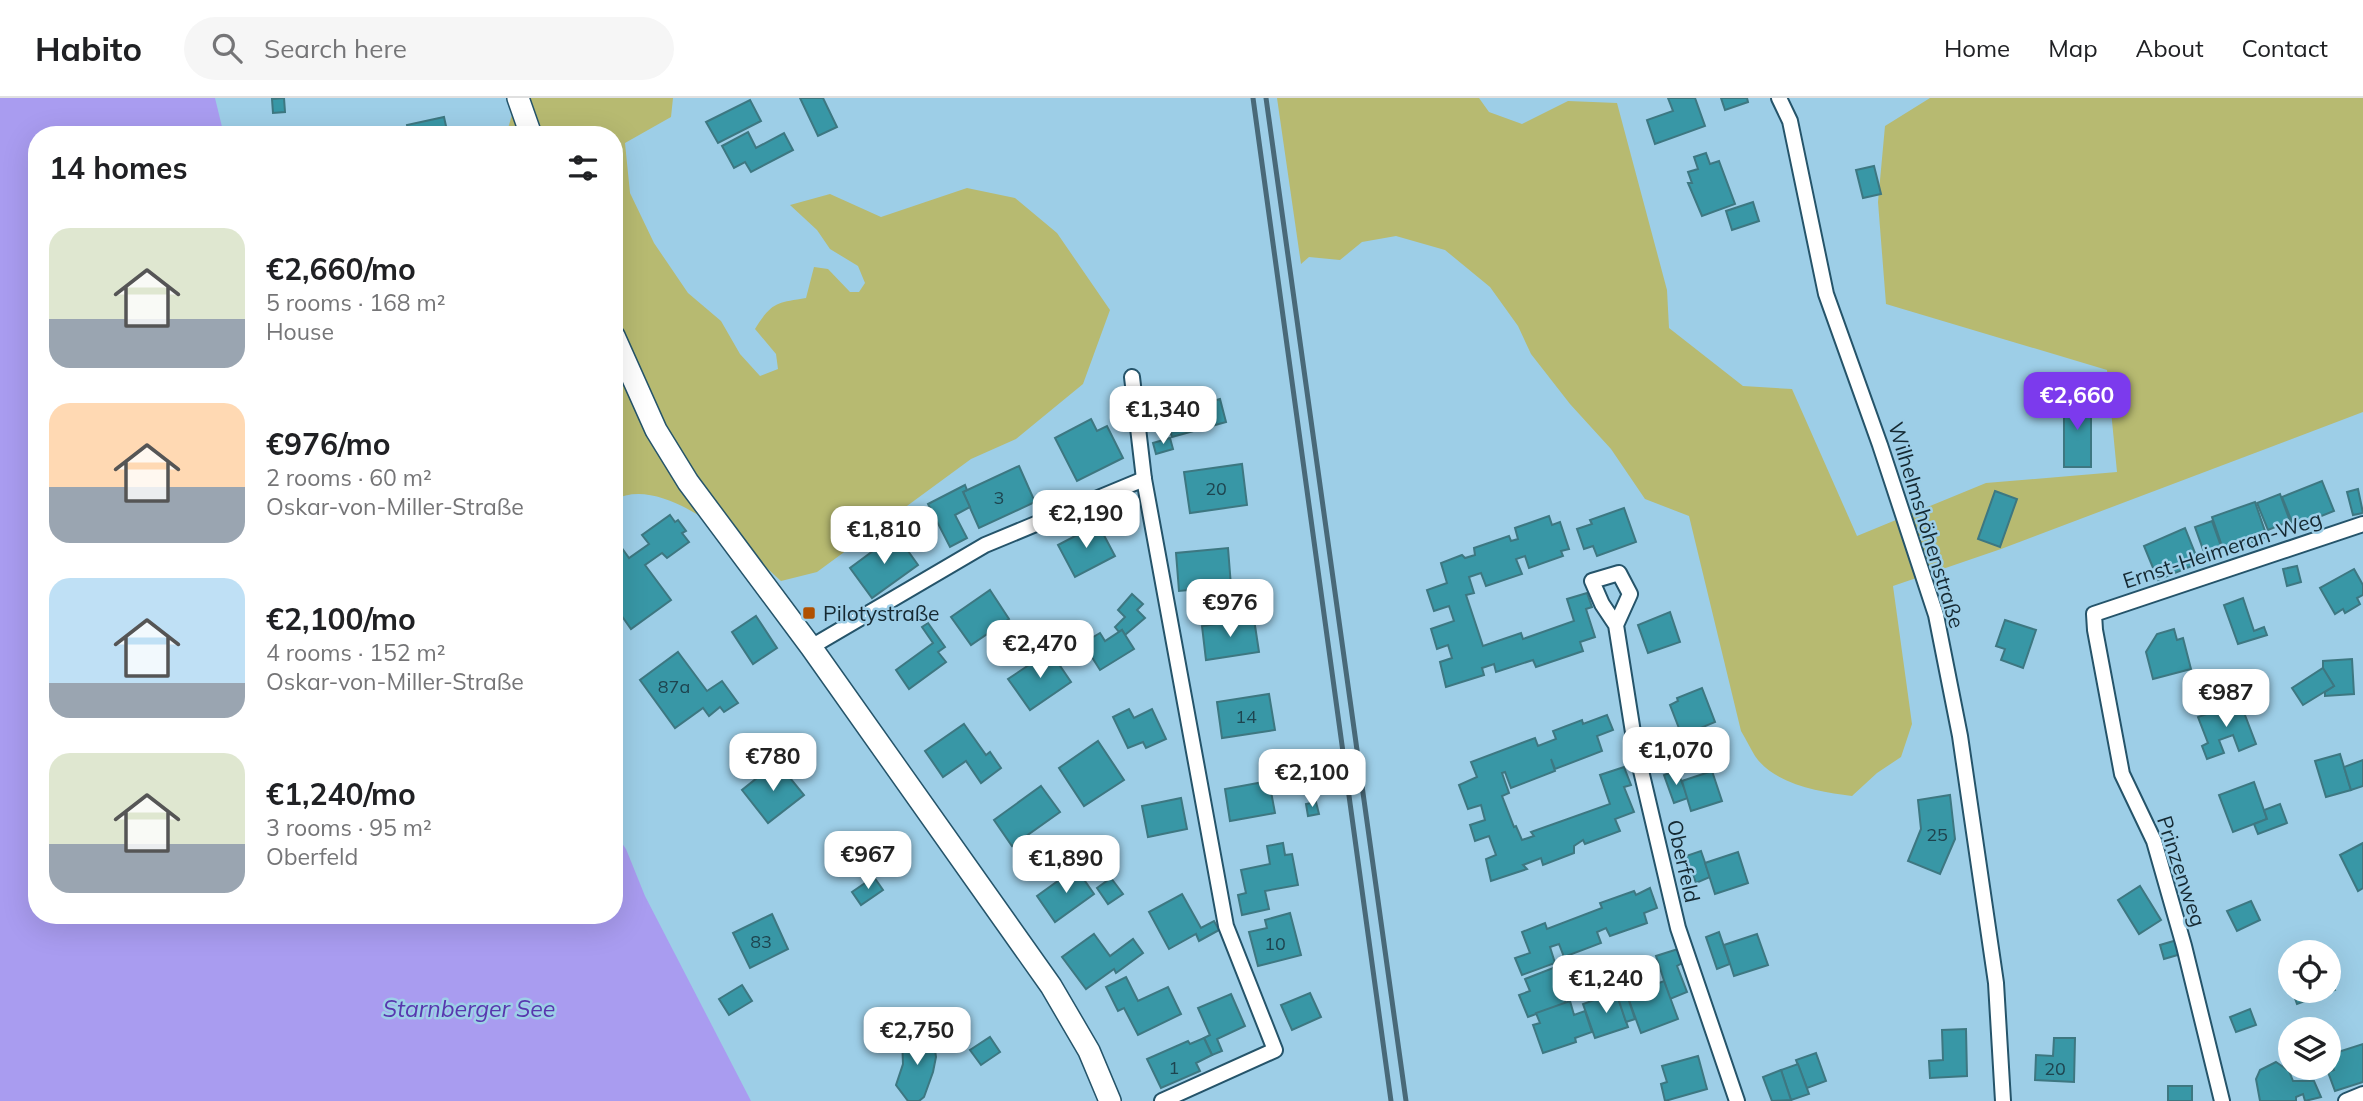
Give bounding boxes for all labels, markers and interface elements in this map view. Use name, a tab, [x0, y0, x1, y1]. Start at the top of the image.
search box	[184, 17, 674, 80]
text: Habito	[35, 28, 142, 69]
icon: search	[208, 29, 246, 67]
text: Search here	[264, 32, 407, 65]
text: Home	[1944, 33, 2010, 63]
text: Map	[2048, 33, 2098, 63]
text: About	[2136, 33, 2204, 63]
text: Contact	[2242, 33, 2328, 63]
text: 14 homes	[49, 149, 188, 187]
icon: filters	[564, 149, 602, 187]
text: €2,660/mo	[266, 250, 416, 288]
icon: home	[105, 256, 189, 340]
text: 5 rooms · 168 m²	[266, 288, 446, 317]
text: House	[266, 317, 334, 346]
pin: €2,660	[2020, 372, 2134, 432]
text: €2,660	[2040, 380, 2114, 409]
pin: €1,340	[1106, 386, 1220, 446]
text: €1,340	[1126, 394, 1200, 423]
street label: Wilhelmshöhenstraße	[1883, 419, 1971, 631]
text: €976/mo	[266, 425, 390, 463]
icon: home	[105, 431, 189, 515]
text: 2 rooms · 60 m²	[266, 463, 432, 492]
house number: 20	[1205, 477, 1227, 500]
house number: 3	[994, 486, 1004, 509]
pin: €2,190	[1029, 490, 1143, 550]
text: Oskar-von-Miller-Straße	[266, 492, 524, 521]
text: €2,190	[1049, 498, 1123, 527]
street label: Ernst-Heimeran-Weg	[2119, 505, 2325, 593]
pin: €1,810	[827, 506, 941, 566]
text: €1,810	[847, 514, 921, 543]
pin: €976	[1189, 580, 1271, 639]
text: €976	[1202, 587, 1258, 616]
text: €2,100/mo	[266, 600, 416, 638]
place label: Pilotystraße	[823, 600, 940, 626]
marker: Pilotystraße	[801, 605, 817, 621]
icon: home	[105, 606, 189, 690]
pin: €2,470	[983, 620, 1097, 680]
text: €2,470	[1003, 628, 1077, 657]
text: 4 rooms · 152 m²	[266, 638, 446, 667]
text: Oskar-von-Miller-Straße	[266, 667, 524, 696]
pin: €987	[2185, 670, 2267, 729]
house number: 87a	[658, 675, 690, 698]
text: €987	[2198, 677, 2254, 706]
house number: 14	[1235, 705, 1257, 728]
pin: €1,070	[1619, 728, 1733, 787]
pin: €780	[732, 734, 814, 793]
text: €1,070	[1639, 735, 1713, 764]
text: €780	[745, 741, 801, 770]
pin: €2,100	[1255, 750, 1369, 809]
text: €2,100	[1275, 757, 1349, 786]
text: €1,240/mo	[266, 775, 416, 813]
icon: home	[105, 781, 189, 865]
street label: Prinzenweg	[2152, 812, 2212, 930]
text: 3 rooms · 95 m²	[266, 813, 432, 842]
street label: Oberfeld	[1662, 817, 1706, 905]
house number: 25	[1926, 823, 1948, 846]
pin: €967	[827, 832, 909, 891]
pin: €1,890	[1009, 836, 1123, 895]
text: €967	[840, 839, 896, 868]
text: Oberfeld	[266, 842, 358, 871]
text: €1,890	[1029, 843, 1103, 872]
house number: 83	[750, 930, 772, 953]
house number: 10	[1264, 932, 1286, 955]
map controls	[2278, 940, 2341, 1080]
button: locate	[2278, 940, 2341, 1003]
pin: €1,240	[1549, 956, 1663, 1015]
text: €1,240	[1569, 963, 1643, 992]
water label: Starnberger See	[383, 994, 555, 1023]
pin: €2,750	[860, 1007, 974, 1067]
text: €2,750	[880, 1015, 954, 1044]
button: layers	[2278, 1017, 2341, 1080]
house number: 1	[1169, 1056, 1179, 1079]
house number: 20	[2044, 1057, 2066, 1080]

